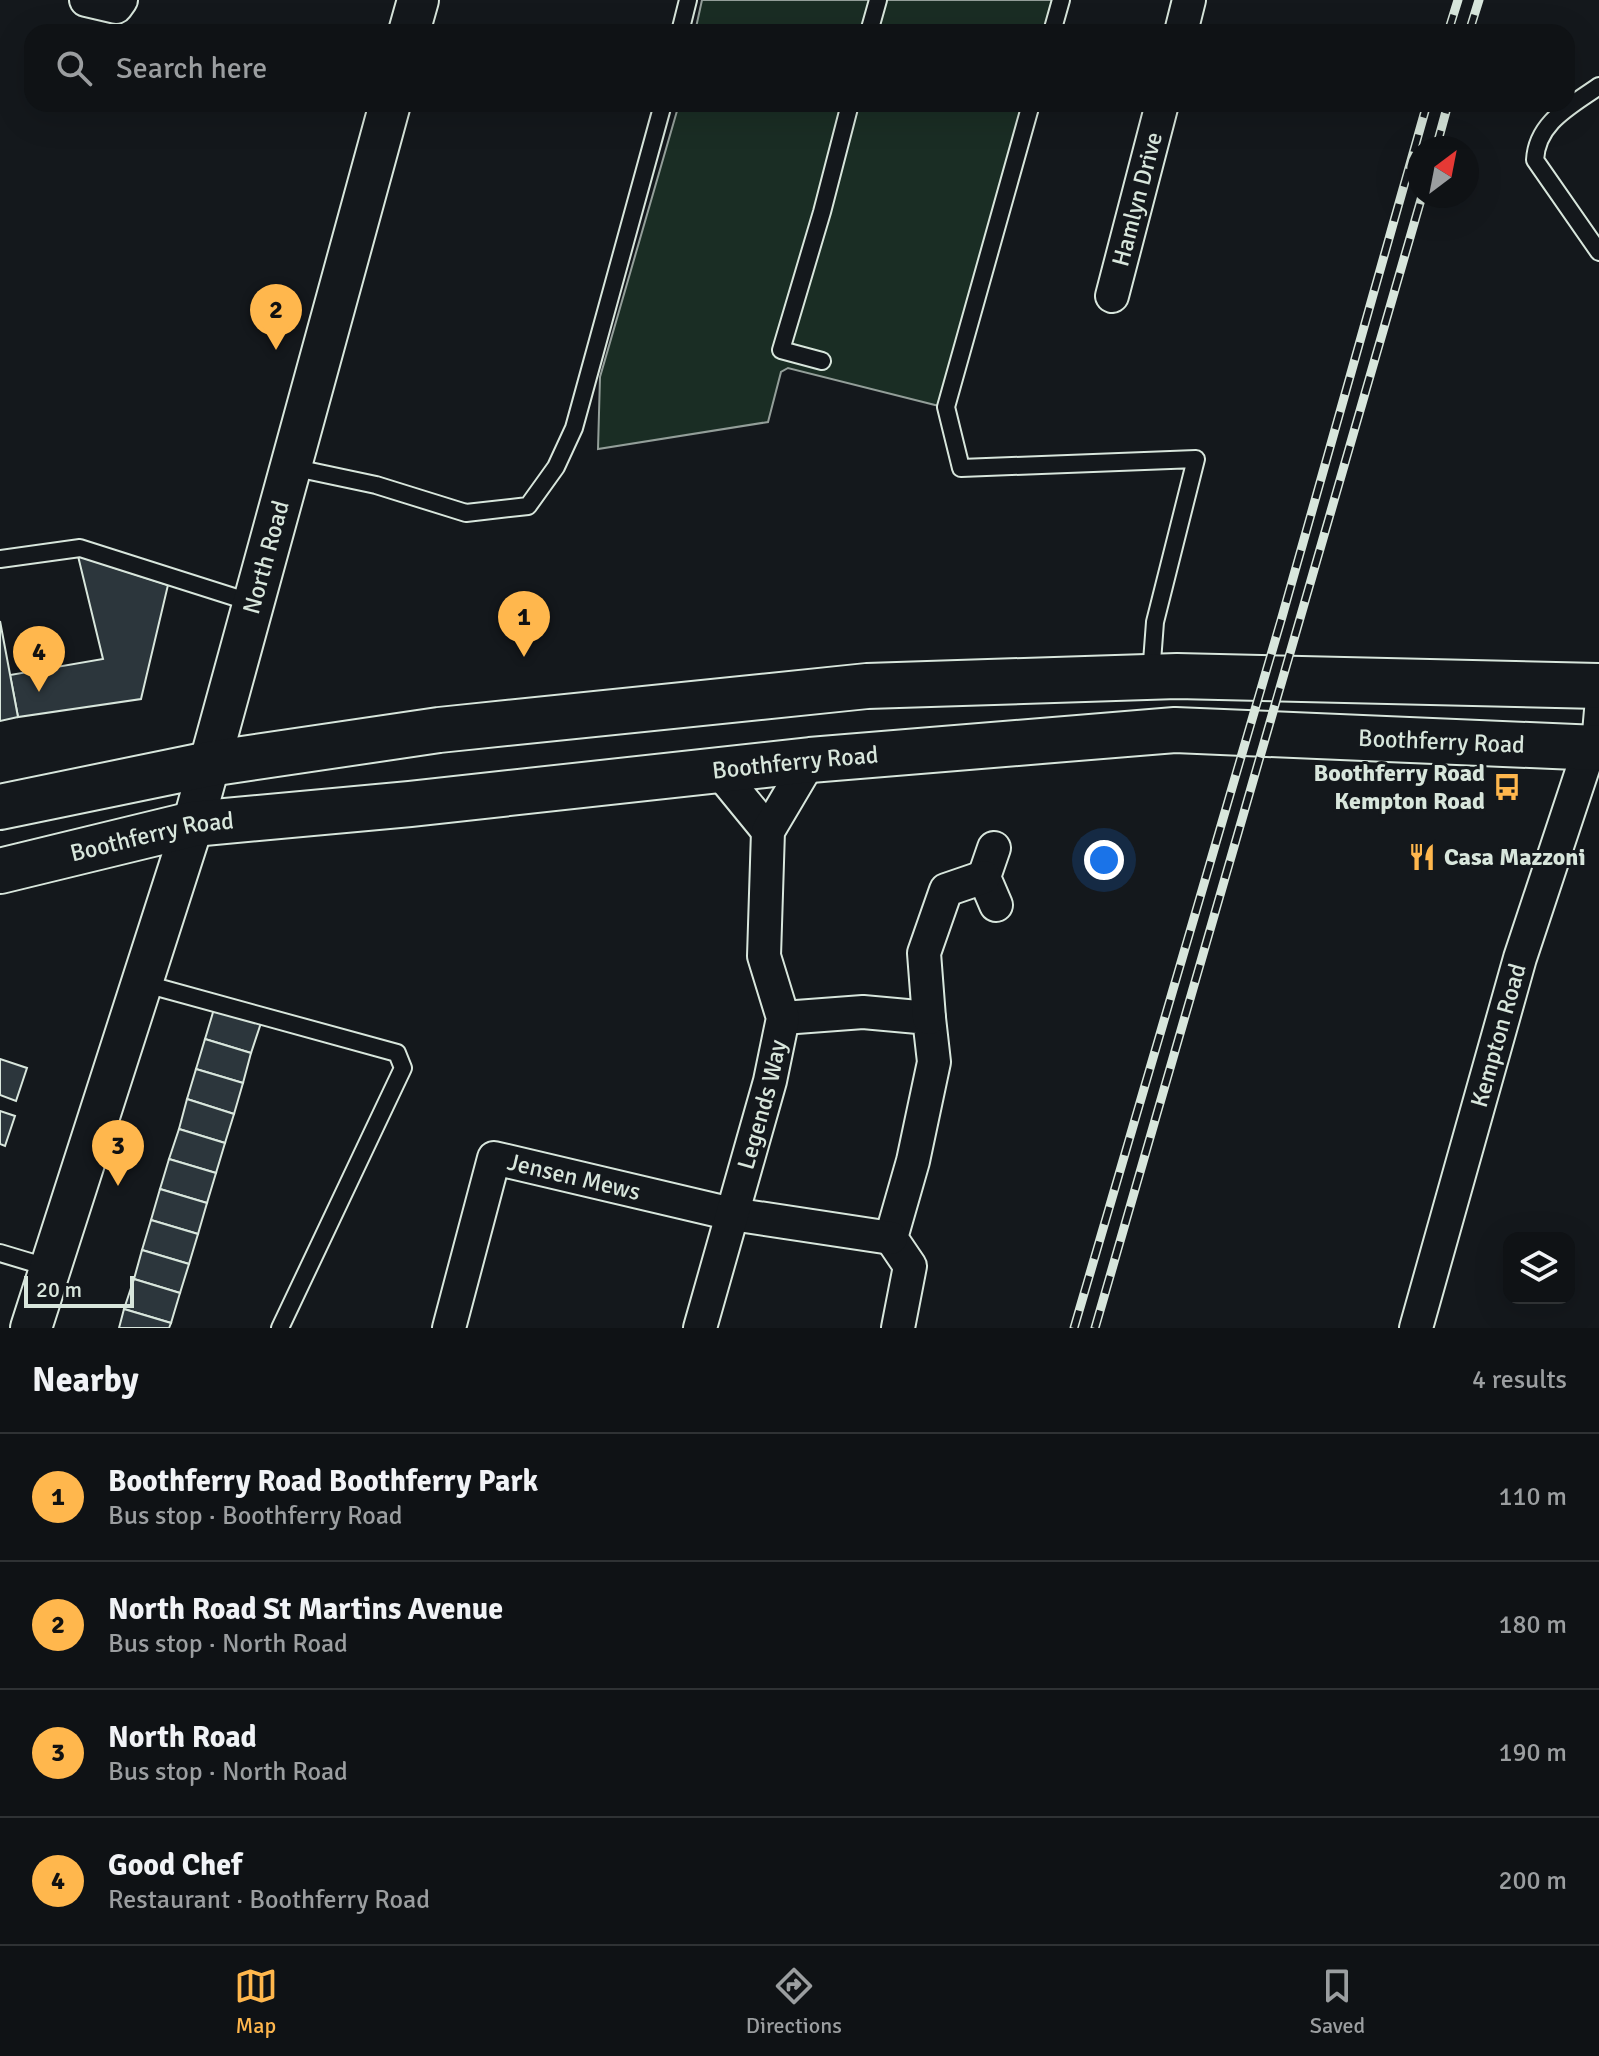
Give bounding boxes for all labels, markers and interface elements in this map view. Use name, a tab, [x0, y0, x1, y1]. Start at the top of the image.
search box	[24, 24, 1575, 112]
icon: search	[52, 46, 96, 90]
text: Search here	[116, 50, 267, 87]
street label: Hamlyn Drive	[1105, 129, 1169, 270]
north arrow	[1407, 136, 1479, 208]
pin: 2	[250, 284, 302, 350]
street label: North Road	[236, 497, 296, 617]
pin: 1	[498, 591, 550, 657]
pin: 4	[13, 626, 65, 692]
street label: Boothferry Road	[1358, 723, 1526, 760]
street label: Boothferry Road	[711, 739, 879, 786]
place label: Boothferry Road Kempton Road	[1314, 758, 1485, 816]
bus stop icon: Boothferry Road Kempton Road	[1492, 772, 1522, 802]
street label: Boothferry Road	[67, 805, 235, 868]
your location	[1084, 840, 1124, 880]
restaurant icon: Casa Mazzoni	[1407, 842, 1437, 872]
place label: Casa Mazzoni	[1444, 842, 1586, 872]
street label: Kempton Road	[1464, 960, 1533, 1111]
street label: Legends Way	[731, 1037, 793, 1173]
pin: 3	[92, 1120, 144, 1186]
street label: Jensen Mews	[504, 1147, 643, 1207]
map controls	[1503, 1232, 1575, 1304]
button: layers	[1503, 1232, 1575, 1304]
scale bar	[24, 1272, 134, 1308]
text: 20 m	[36, 1276, 82, 1303]
text: Nearby	[32, 1359, 139, 1401]
text: 4 results	[1472, 1364, 1567, 1396]
text: Boothferry Road Boothferry Park	[108, 1463, 538, 1500]
text: 1	[51, 1481, 65, 1513]
text: 110 m	[1498, 1481, 1567, 1513]
text: Bus stop · Boothferry Road	[108, 1500, 403, 1532]
text: North Road St Martins Avenue	[108, 1591, 503, 1628]
text: 2	[51, 1609, 65, 1641]
text: 180 m	[1498, 1609, 1567, 1641]
text: Bus stop · North Road	[108, 1628, 348, 1660]
text: North Road	[108, 1719, 257, 1756]
text: 3	[51, 1737, 65, 1769]
text: 190 m	[1498, 1737, 1567, 1769]
text: Bus stop · North Road	[108, 1756, 348, 1788]
text: Good Chef	[108, 1847, 242, 1884]
text: 4	[51, 1865, 65, 1897]
text: 200 m	[1498, 1865, 1567, 1897]
text: Restaurant · Boothferry Road	[108, 1884, 430, 1916]
tab: Map	[234, 1964, 278, 2039]
tab: Directions	[746, 1964, 842, 2039]
tab: Saved	[1310, 1964, 1365, 2039]

